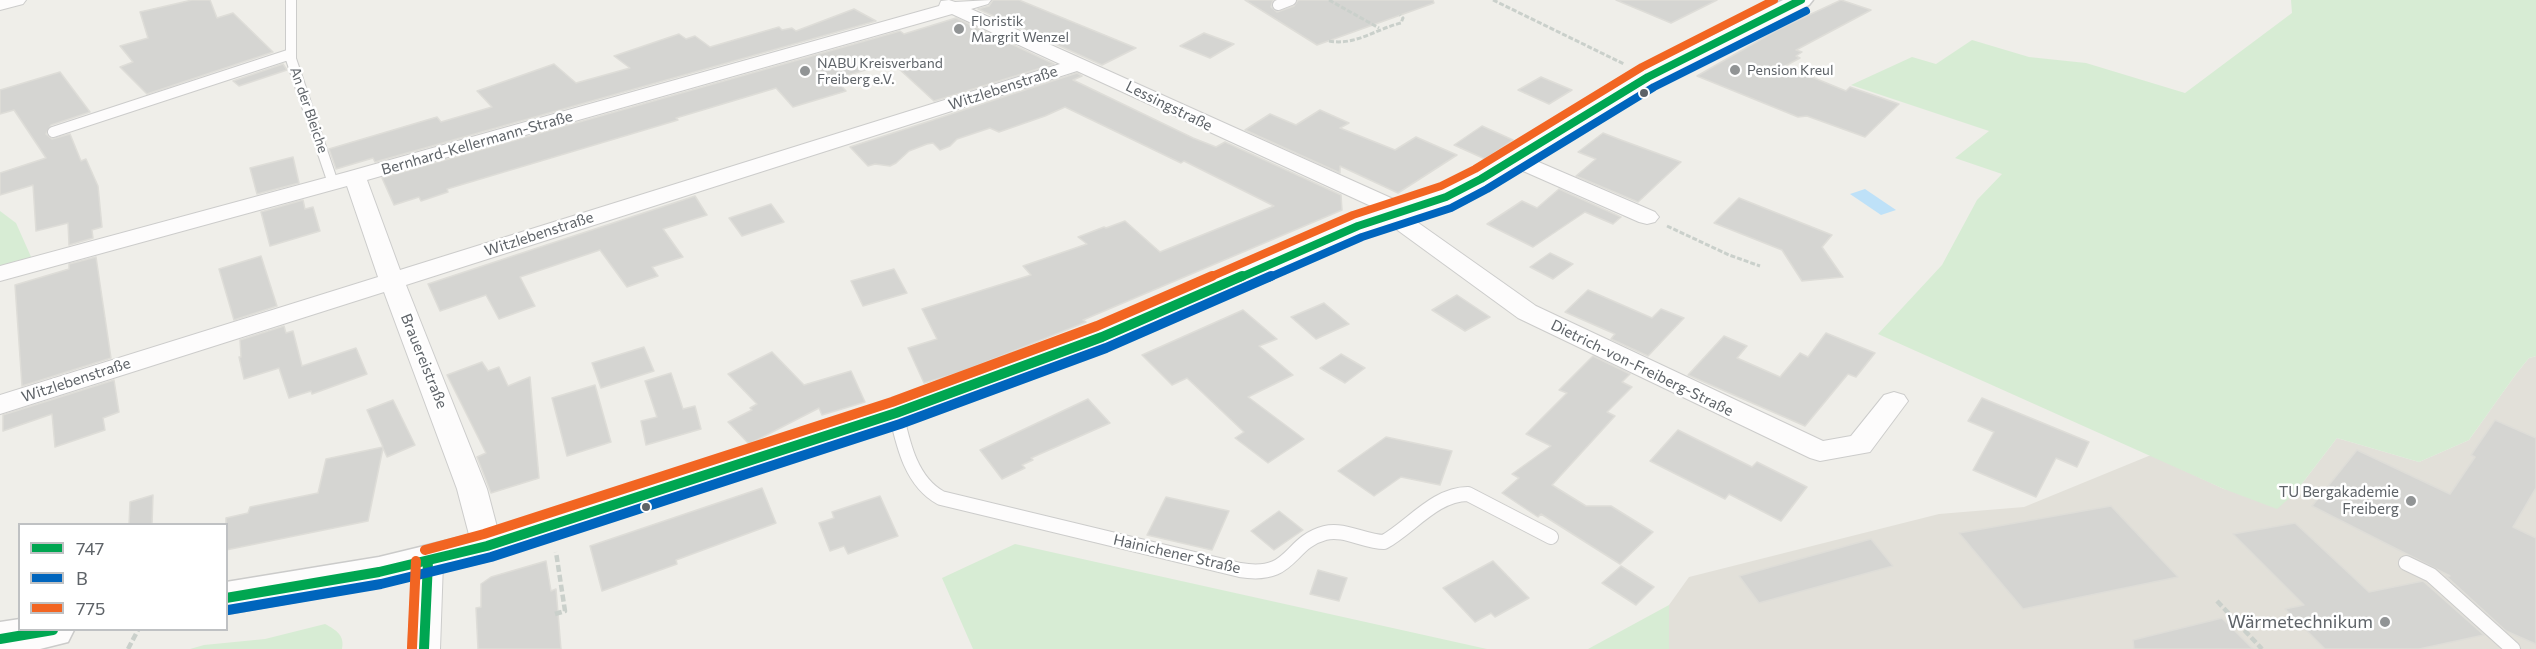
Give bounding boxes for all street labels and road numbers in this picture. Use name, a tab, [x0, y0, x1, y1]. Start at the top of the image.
street label: Witzlebenstraße	[946, 62, 1060, 114]
street label: An der Bleiche	[286, 65, 332, 155]
street label: Lessingstraße	[1123, 77, 1215, 135]
street label: Bernhard-Kellermann-Straße	[379, 107, 575, 179]
street label: Witzlebenstraße	[482, 208, 596, 260]
street label: Brauereistraße	[397, 311, 451, 411]
street label: Dietrich-von-Freiberg-Straße	[1548, 316, 1736, 420]
street label: Witzlebenstraße	[19, 354, 133, 406]
street label: Hainichener Straße	[1112, 531, 1242, 577]

